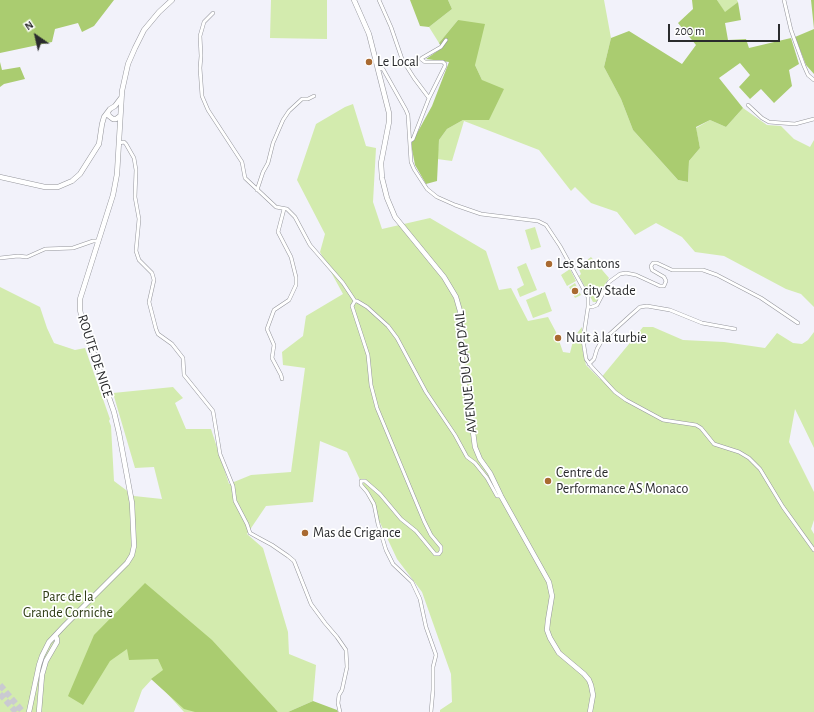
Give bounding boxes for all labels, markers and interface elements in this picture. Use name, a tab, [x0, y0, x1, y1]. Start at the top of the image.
north arrow	[16, 16, 56, 56]
scale bar	[670, 16, 782, 42]
text: N	[23, 19, 35, 32]
text: 200 m	[675, 25, 705, 37]
place label: Le Local	[377, 54, 419, 70]
marker: Le Local	[364, 57, 374, 67]
place label: Les Santons	[557, 256, 620, 272]
marker: Les Santons	[544, 259, 554, 269]
place label: city Stade	[583, 283, 636, 299]
marker: city Stade	[570, 286, 580, 296]
street label: AVENUE DU CAP D'AIL	[451, 310, 481, 434]
street label: ROUTE DE NICE	[74, 312, 116, 400]
place label: Nuit à la turbie	[566, 330, 647, 346]
marker: Nuit à la turbie	[553, 333, 563, 343]
place label: Centre de Performance AS Monaco	[556, 465, 688, 498]
marker: Centre de Performance AS Monaco	[543, 476, 553, 486]
place label: Mas de Crigance	[313, 525, 401, 541]
marker: Mas de Crigance	[300, 528, 310, 538]
park label: Parc de la Grande Corniche	[23, 589, 113, 622]

